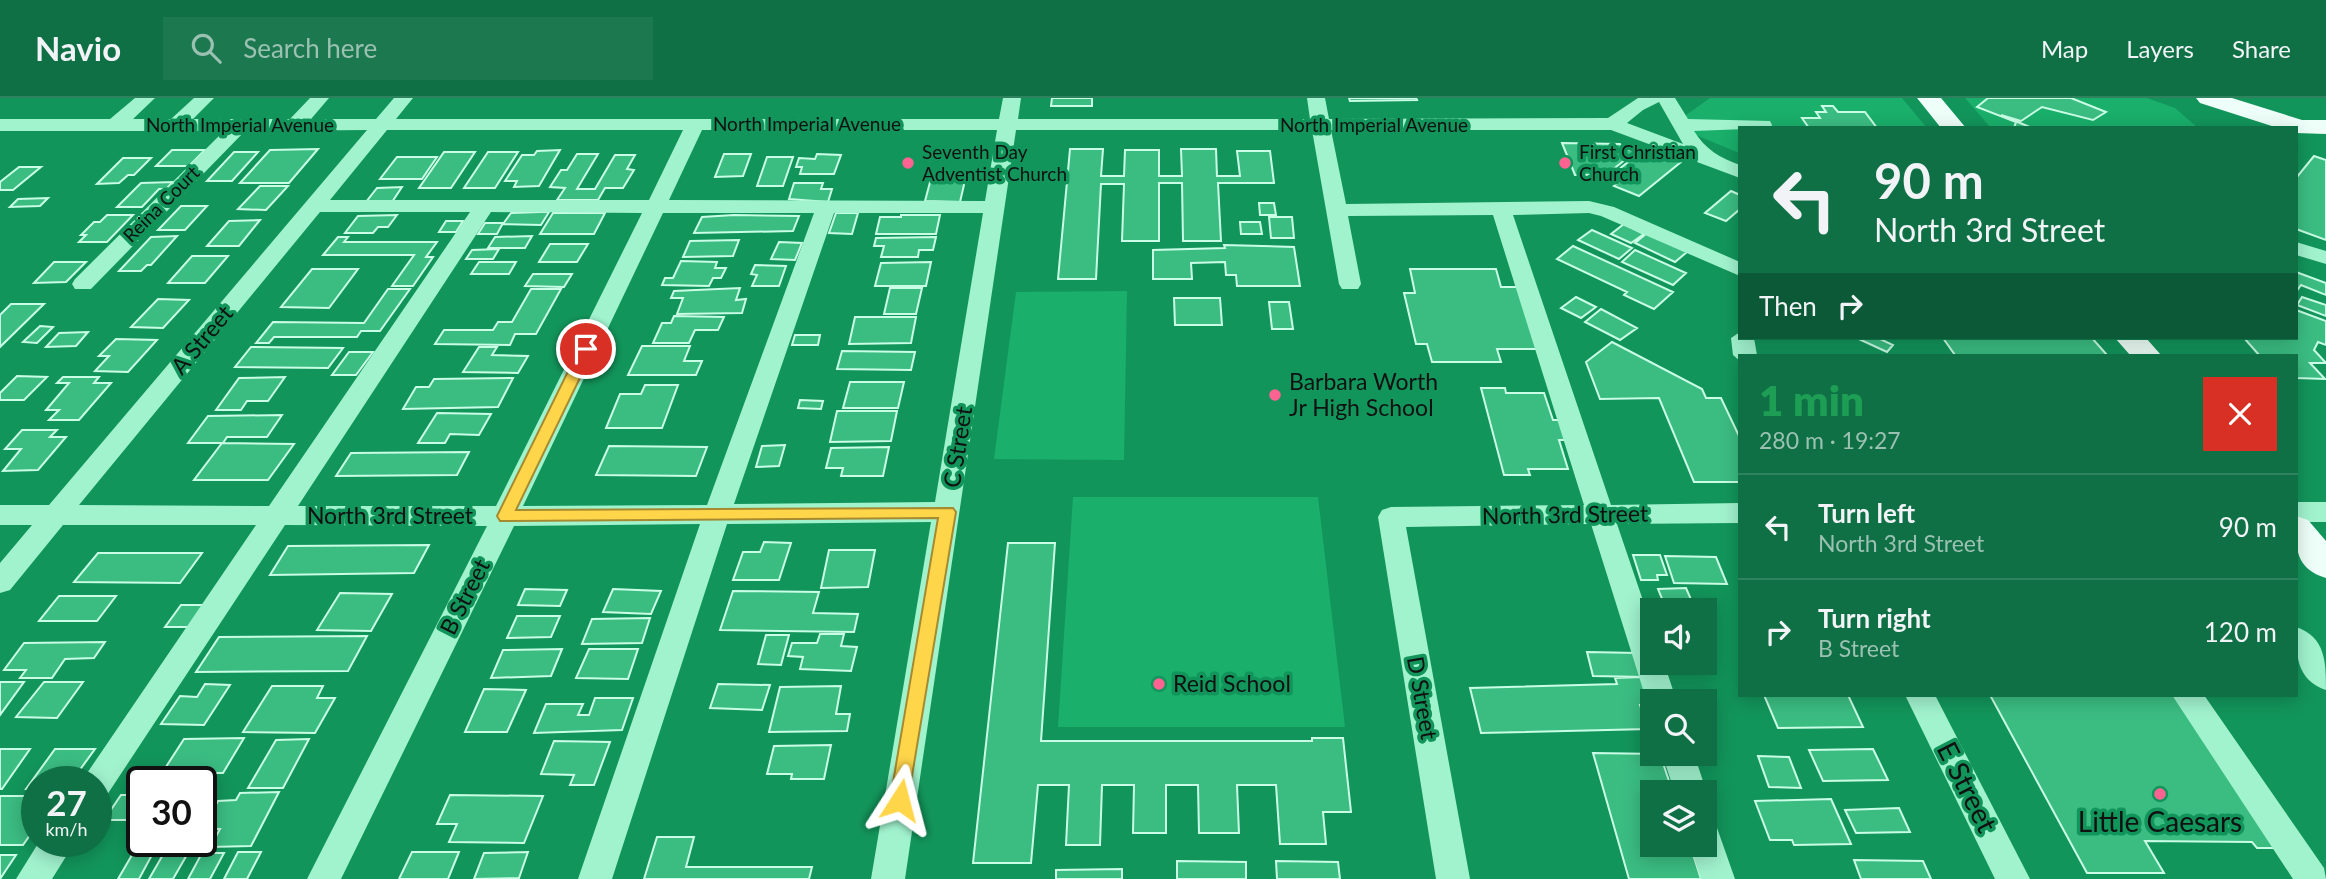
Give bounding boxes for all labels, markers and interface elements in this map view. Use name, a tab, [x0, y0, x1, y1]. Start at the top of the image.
search box	[163, 17, 653, 80]
text: Navio	[35, 28, 121, 68]
icon: search	[187, 29, 225, 67]
text: Search here	[243, 32, 377, 64]
text: Map	[2041, 34, 2088, 63]
text: Layers	[2126, 34, 2194, 63]
text: Share	[2232, 34, 2291, 63]
street label: North Imperial Avenue	[713, 112, 901, 135]
street label: North Imperial Avenue	[146, 113, 334, 136]
street label: North Imperial Avenue	[1280, 113, 1468, 136]
place label: Seventh Day Adventist Church	[922, 140, 1067, 185]
place label: First Christian Church	[1579, 140, 1696, 185]
text: 90 m	[1874, 151, 1984, 209]
icon: left	[1759, 154, 1850, 245]
marker: Seventh Day Adventist Church	[900, 155, 916, 171]
marker: First Christian Church	[1557, 155, 1573, 171]
street label: Reina Court	[118, 161, 204, 247]
text: North 3rd Street	[1874, 210, 2105, 249]
icon: right	[1831, 287, 1869, 325]
text: Then	[1759, 290, 1817, 322]
street label: A Street	[164, 299, 239, 379]
pin	[556, 319, 616, 379]
icon: arrive	[567, 330, 605, 368]
place label: Barbara Worth Jr High School	[1289, 367, 1438, 421]
text: 1 min	[1759, 375, 1864, 425]
button: close	[2203, 377, 2277, 451]
marker: Barbara Worth Jr High School	[1267, 387, 1283, 403]
street label: C Street	[937, 404, 977, 489]
text: 280 m · 19:27	[1759, 426, 1901, 454]
text: Turn left	[1818, 497, 1915, 529]
street label: North 3rd Street	[1482, 499, 1649, 529]
street label: North 3rd Street	[307, 501, 474, 529]
icon: left	[1759, 508, 1797, 546]
text: 90 m	[2219, 511, 2277, 543]
text: North 3rd Street	[1818, 529, 1984, 557]
street label: B Street	[433, 553, 495, 639]
map controls	[1640, 598, 1717, 857]
button: sound	[1640, 598, 1717, 675]
text: Turn right	[1818, 602, 1931, 634]
icon: right	[1759, 613, 1797, 651]
text: 120 m	[2204, 616, 2277, 648]
text: B Street	[1818, 634, 1899, 662]
street label: D Street	[1402, 654, 1444, 742]
place label: Reid School	[1173, 669, 1291, 697]
marker: Reid School	[1151, 676, 1167, 692]
button: search	[1640, 689, 1717, 766]
street label: E Street	[1931, 736, 2005, 838]
position arrow	[863, 763, 937, 837]
speed limit sign: 30	[126, 766, 217, 857]
button: layers	[1640, 780, 1717, 857]
text: 27	[46, 781, 87, 823]
marker: Little Caesars	[2152, 786, 2168, 802]
place label: Little Caesars	[2078, 804, 2242, 838]
text: km/h	[45, 818, 88, 840]

